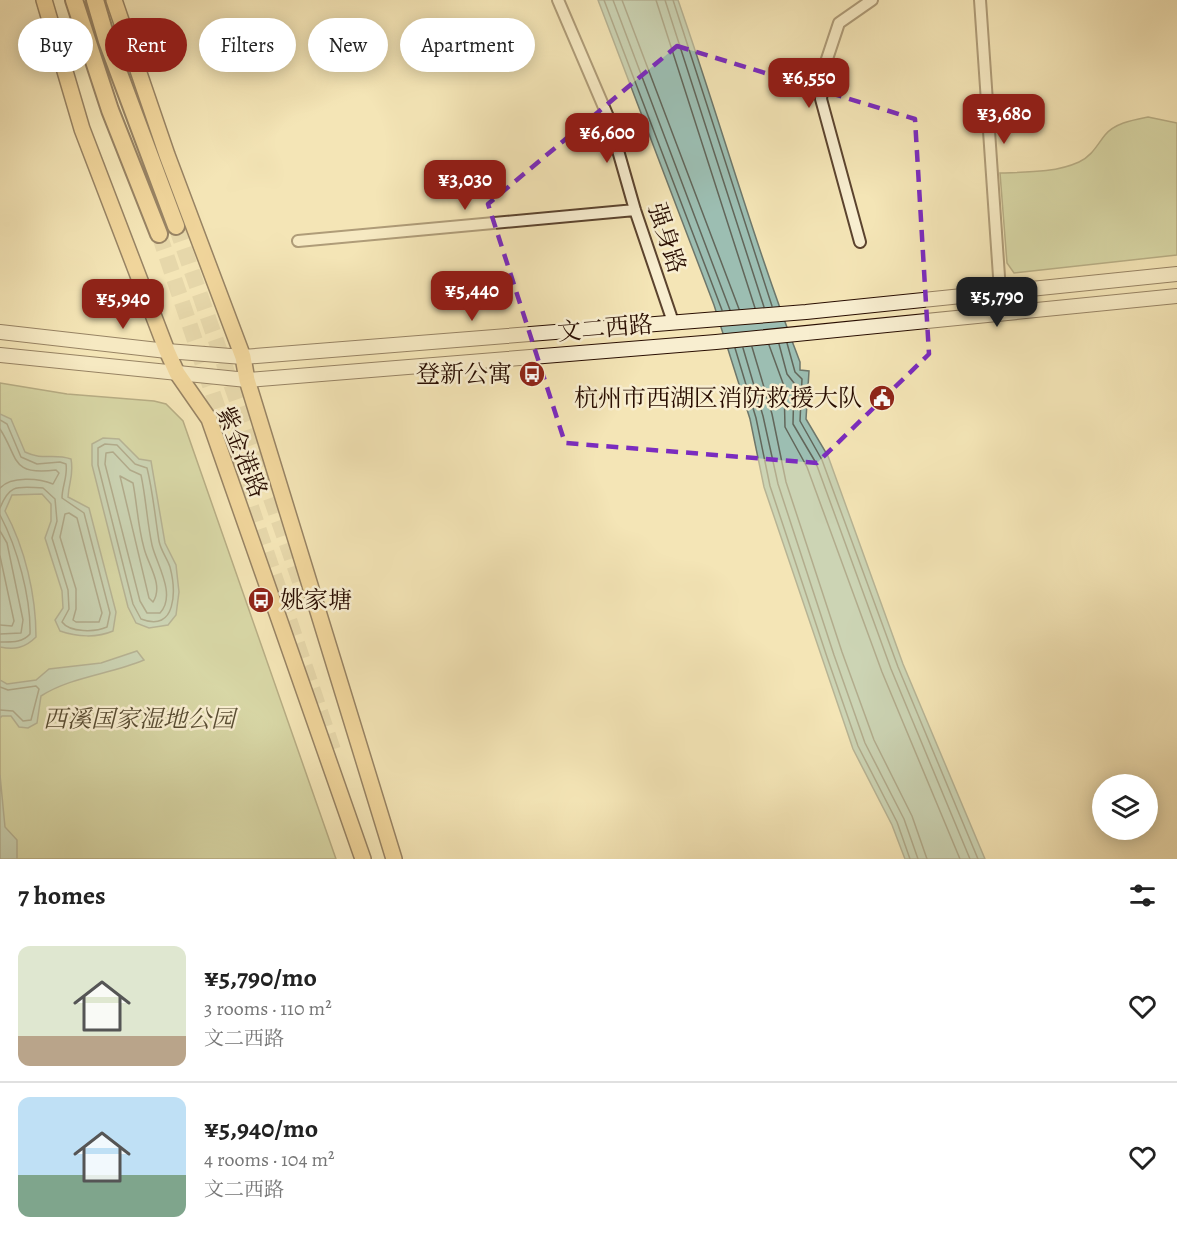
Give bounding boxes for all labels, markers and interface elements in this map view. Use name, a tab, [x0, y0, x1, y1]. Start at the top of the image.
chip: Buy	[18, 18, 93, 72]
chip: Rent	[105, 18, 187, 72]
chip: Filters	[199, 18, 296, 72]
chip: New	[308, 18, 388, 72]
chip: Apartment	[400, 18, 535, 72]
pin: ¥6,550	[760, 58, 858, 109]
text: ¥6,550	[782, 64, 836, 91]
pin: ¥3,680	[955, 94, 1053, 145]
text: ¥3,680	[977, 100, 1031, 127]
pin: ¥6,600	[558, 113, 656, 164]
text: ¥6,600	[579, 119, 635, 146]
pin: ¥3,030	[416, 160, 514, 211]
text: ¥3,030	[438, 166, 492, 193]
street label: 强身路	[641, 199, 693, 277]
pin: ¥5,440	[423, 271, 521, 322]
text: ¥5,440	[445, 277, 499, 304]
pin: ¥5,790	[948, 277, 1046, 328]
pin: ¥5,940	[74, 279, 172, 330]
text: ¥5,790	[970, 283, 1024, 310]
text: ¥5,940	[96, 285, 150, 312]
street label: 文二西路	[556, 308, 654, 348]
place label: 登新公寓	[416, 358, 512, 390]
bus stop icon: 登新公寓	[517, 359, 547, 389]
place label: 杭州市西湖区消防救援大队	[574, 382, 862, 414]
public building icon: 杭州市西湖区消防救援大队	[867, 383, 897, 413]
street label: 紫金港路	[209, 402, 275, 502]
place label: 姚家塘	[280, 584, 352, 616]
bus stop icon: 姚家塘	[246, 585, 276, 615]
park label: 西溪国家湿地公园	[43, 703, 239, 735]
map controls	[1092, 774, 1158, 840]
button: layers	[1092, 774, 1158, 840]
text: 7 homes	[18, 878, 106, 913]
icon: filters	[1126, 879, 1159, 912]
text: ¥5,790/mo	[204, 960, 317, 995]
icon: home	[66, 970, 138, 1042]
icon: heart	[1126, 990, 1159, 1023]
text: 3 rooms · 110 m²	[204, 995, 332, 1022]
text: 文二西路	[204, 1025, 284, 1052]
text: ¥5,940/mo	[204, 1111, 318, 1146]
icon: home	[66, 1121, 138, 1193]
icon: heart	[1126, 1141, 1159, 1174]
text: 4 rooms · 104 m²	[204, 1146, 335, 1173]
text: 文二西路	[204, 1176, 284, 1203]

